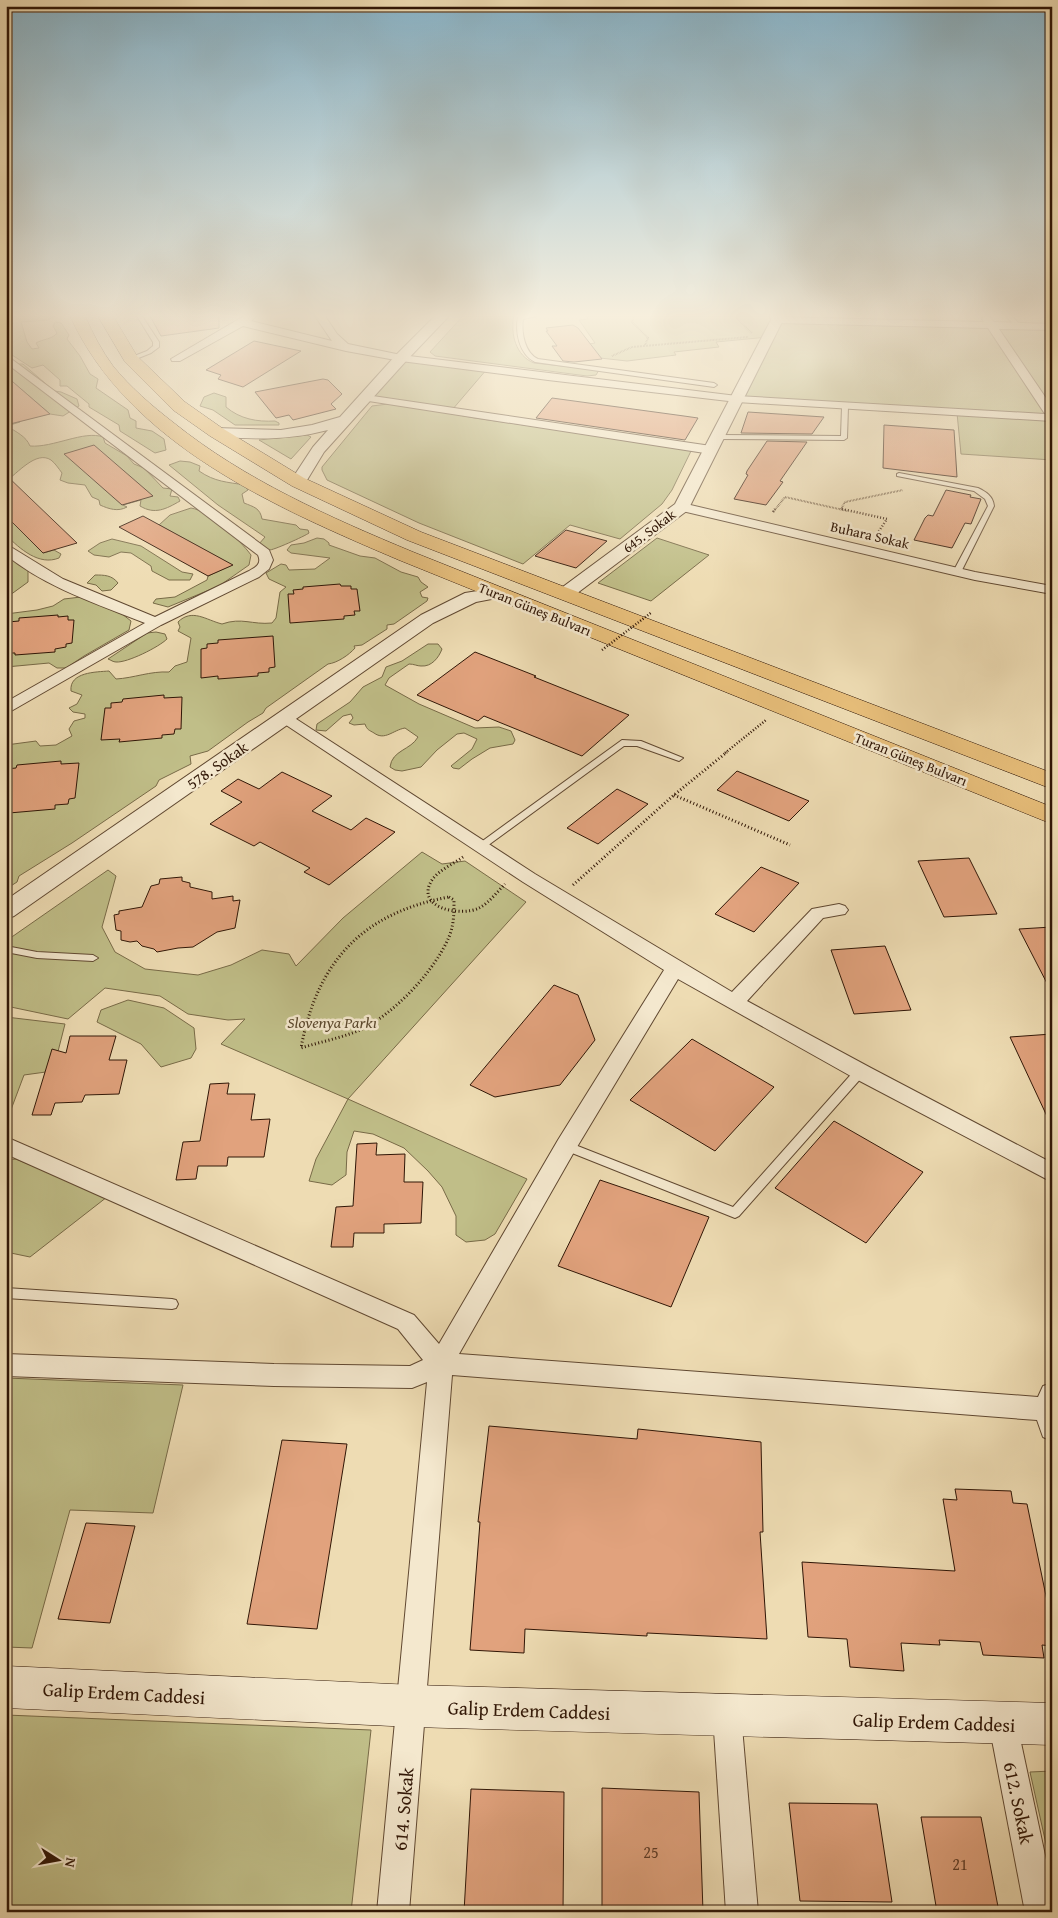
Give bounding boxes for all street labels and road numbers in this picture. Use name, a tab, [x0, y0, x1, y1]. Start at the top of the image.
street label: 645. Sokak	[618, 504, 680, 558]
street label: Buhara Sokak	[829, 516, 912, 554]
street label: Turan Güneş Bulvarı	[476, 577, 594, 641]
street label: Turan Güneş Bulvarı	[852, 727, 970, 791]
street label: 578. Sokak	[181, 735, 253, 795]
street label: Galip Erdem Caddesi	[42, 1675, 206, 1711]
street label: Galip Erdem Caddesi	[447, 1693, 611, 1727]
street label: Galip Erdem Caddesi	[852, 1705, 1016, 1739]
street label: 612. Sokak	[997, 1759, 1041, 1847]
street label: 614. Sokak	[385, 1766, 421, 1852]

